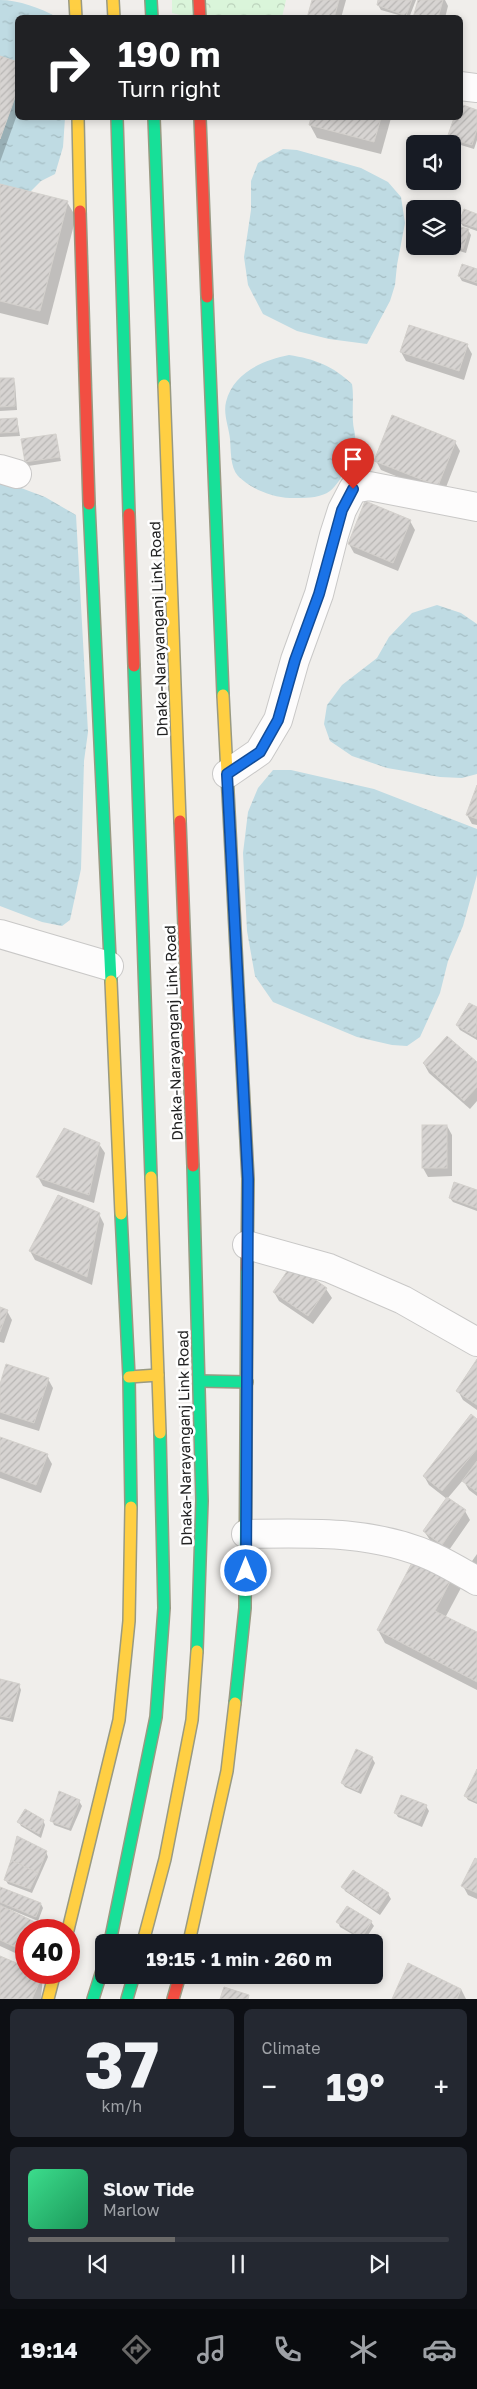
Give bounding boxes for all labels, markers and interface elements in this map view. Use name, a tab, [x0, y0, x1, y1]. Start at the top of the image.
text: 190 m	[118, 33, 220, 75]
icon: right	[35, 35, 100, 100]
text: Turn right	[118, 75, 221, 102]
map controls	[406, 135, 461, 255]
button: sound	[406, 135, 461, 190]
button: layers	[406, 200, 461, 255]
pin	[332, 438, 374, 489]
icon: arrive	[339, 445, 367, 473]
street label: Dhaka-Narayanganj Link Road	[145, 521, 171, 737]
street label: Dhaka-Narayanganj Link Road	[160, 925, 186, 1141]
street label: Dhaka-Narayanganj Link Road	[173, 1330, 195, 1546]
position arrow	[219, 1544, 271, 1596]
speed limit sign: 40	[15, 1919, 80, 1984]
text: 19:15 · 1 min · 260 m	[146, 1947, 332, 1970]
text: 37	[84, 2024, 159, 2102]
text: Climate	[262, 2038, 321, 2058]
text: 19°	[326, 2064, 385, 2109]
text: −	[262, 2070, 277, 2103]
text: +	[434, 2070, 449, 2103]
text: km/h	[101, 2096, 142, 2116]
text: Slow Tide	[103, 2177, 194, 2200]
text: Marlow	[103, 2200, 159, 2220]
icon: previous	[84, 2250, 112, 2278]
icon: pause	[224, 2250, 252, 2278]
icon: next	[365, 2250, 393, 2278]
icon: directions	[119, 2332, 154, 2367]
icon: music	[194, 2332, 229, 2367]
icon: phone	[270, 2332, 305, 2367]
icon: climate	[346, 2332, 381, 2367]
icon: car	[422, 2332, 457, 2367]
text: 19:14	[20, 2336, 78, 2363]

